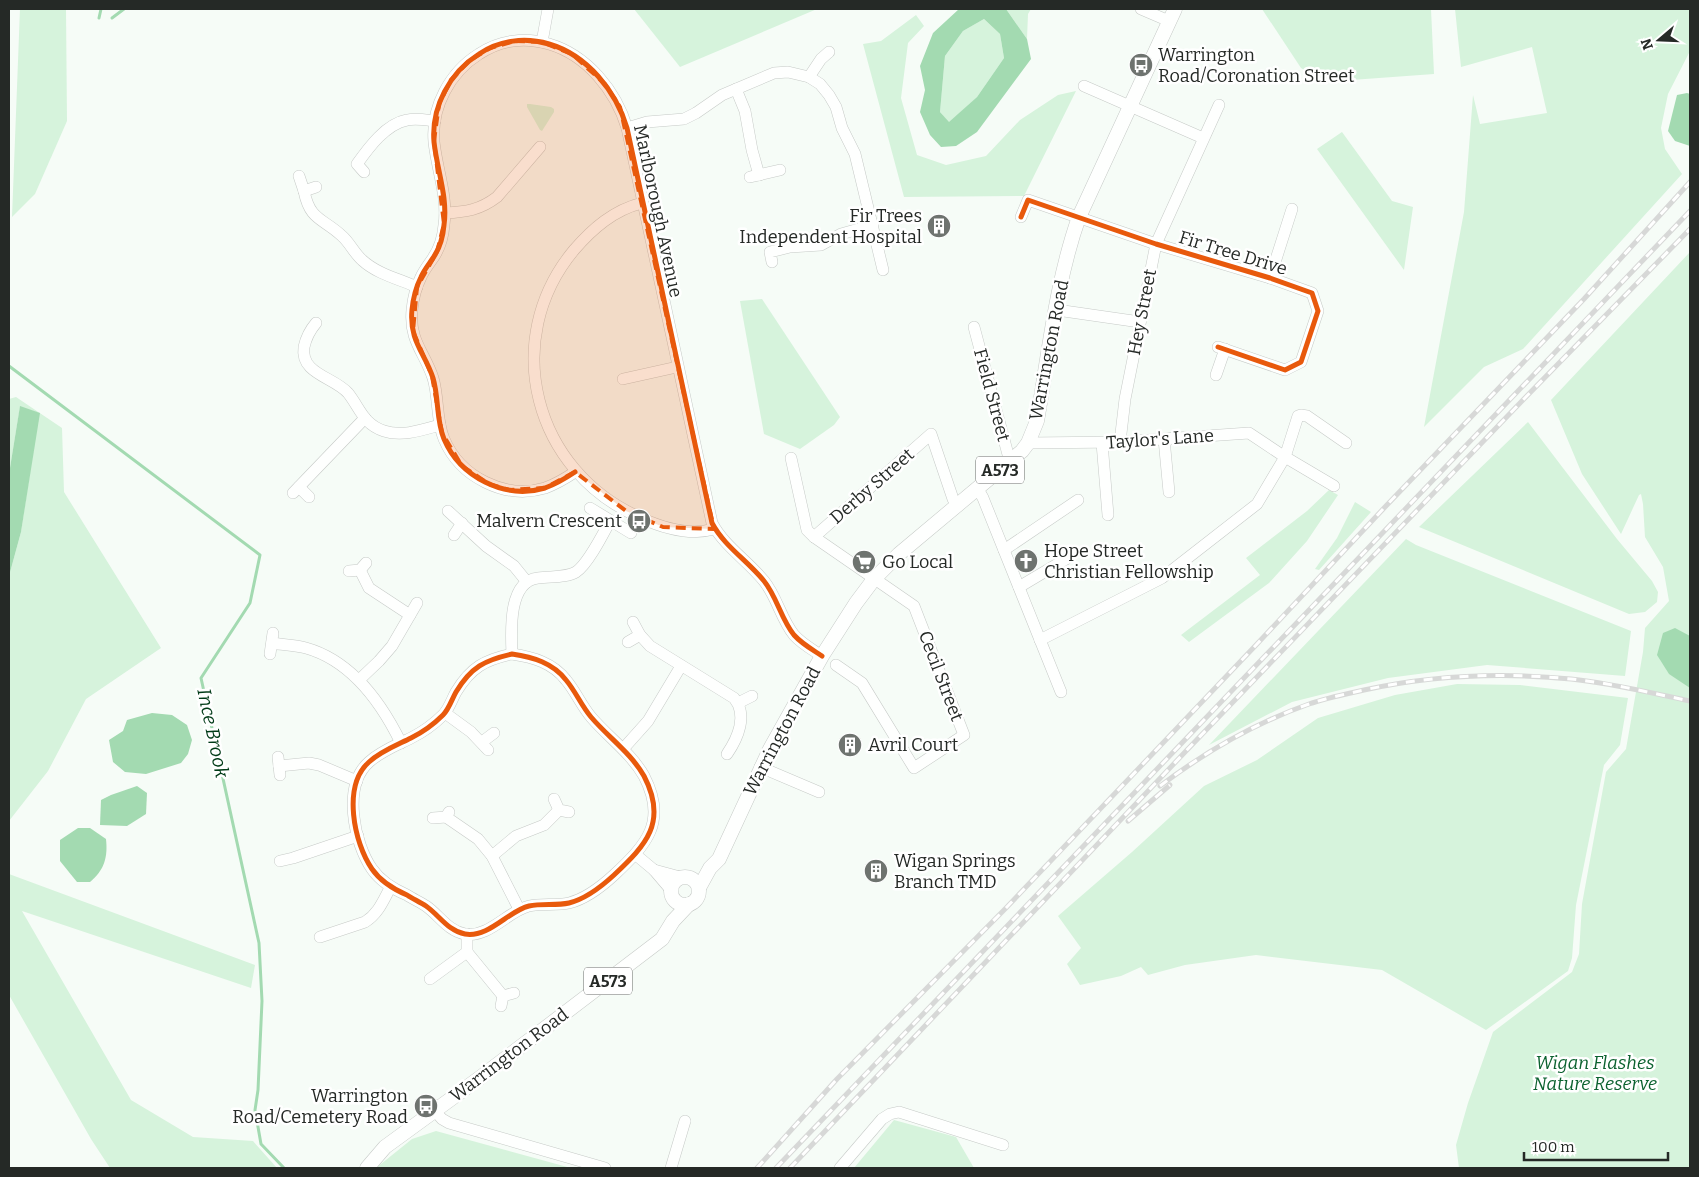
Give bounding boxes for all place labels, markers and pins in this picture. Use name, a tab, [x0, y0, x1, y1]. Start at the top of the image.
place label: Warrington Road/Coronation Street	[1158, 44, 1355, 87]
bus stop icon: Warrington Road/Coronation Street	[1128, 52, 1154, 78]
place label: Fir Trees Independent Hospital	[739, 205, 922, 248]
building icon: Fir Trees Independent Hospital	[926, 213, 952, 239]
bus stop icon: Malvern Crescent	[626, 508, 652, 534]
place label: Malvern Crescent	[476, 510, 622, 532]
place label: Hope Street Christian Fellowship	[1044, 540, 1214, 583]
church icon: Hope Street Christian Fellowship	[1013, 548, 1039, 574]
supermarket icon: Go Local	[851, 549, 877, 575]
place label: Go Local	[882, 551, 953, 573]
building icon: Avril Court	[837, 732, 863, 758]
place label: Avril Court	[868, 734, 959, 756]
place label: Wigan Springs Branch TMD	[894, 850, 1016, 893]
building icon: Wigan Springs Branch TMD	[863, 858, 889, 884]
place label: Warrington Road/Cemetery Road	[232, 1085, 409, 1128]
bus stop icon: Warrington Road/Cemetery Road	[413, 1093, 439, 1119]

